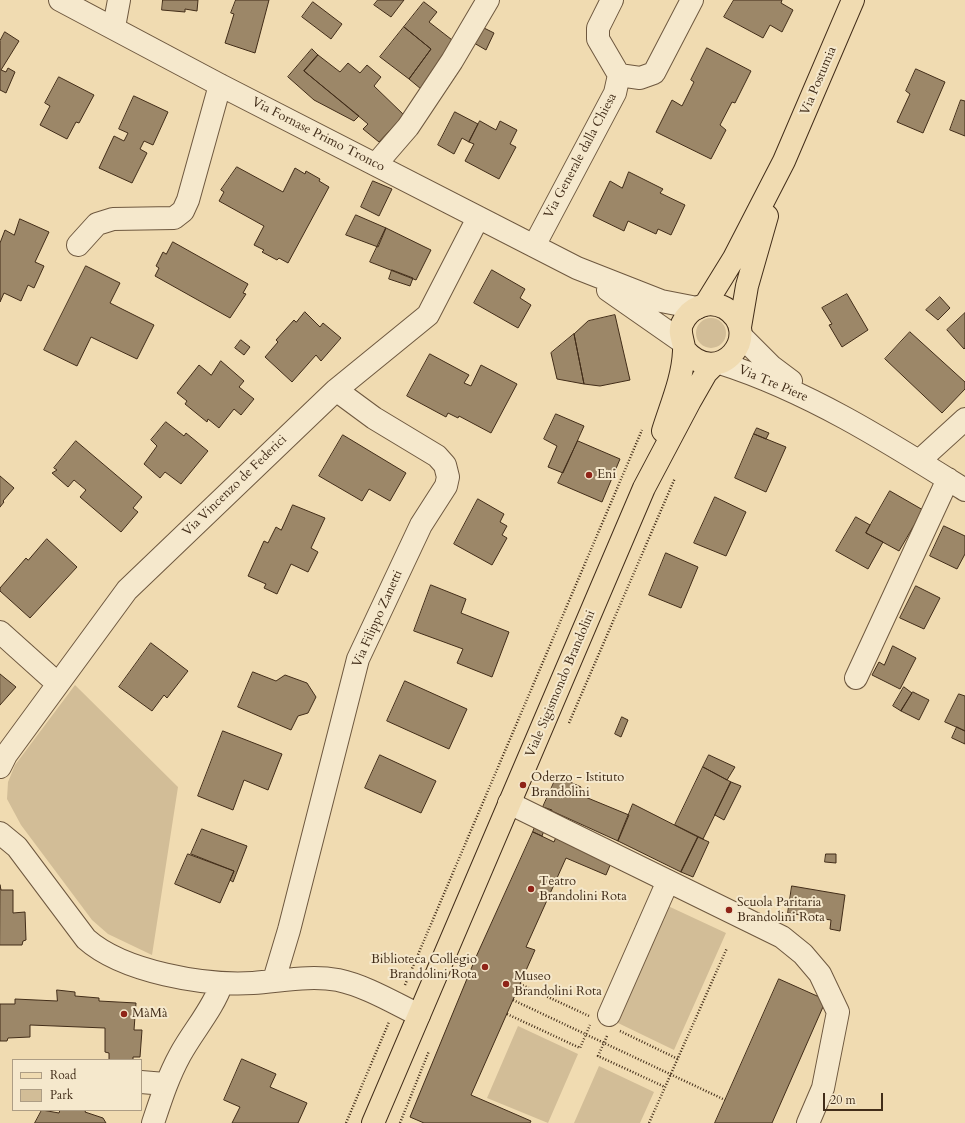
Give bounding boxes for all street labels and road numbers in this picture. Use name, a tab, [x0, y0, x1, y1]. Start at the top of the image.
street label: Via Postumia	[798, 44, 840, 118]
street label: Via Generale dalla Chiesa	[541, 91, 621, 221]
street label: Via Fornase Primo Tronco	[249, 95, 387, 175]
street label: Via Tre Piere	[736, 362, 810, 406]
street label: Via Vincenzo de Federici	[180, 432, 290, 540]
street label: Via Filippo Zanetti	[350, 568, 406, 670]
street label: Viale Sigismondo Brandolini	[523, 608, 599, 760]

